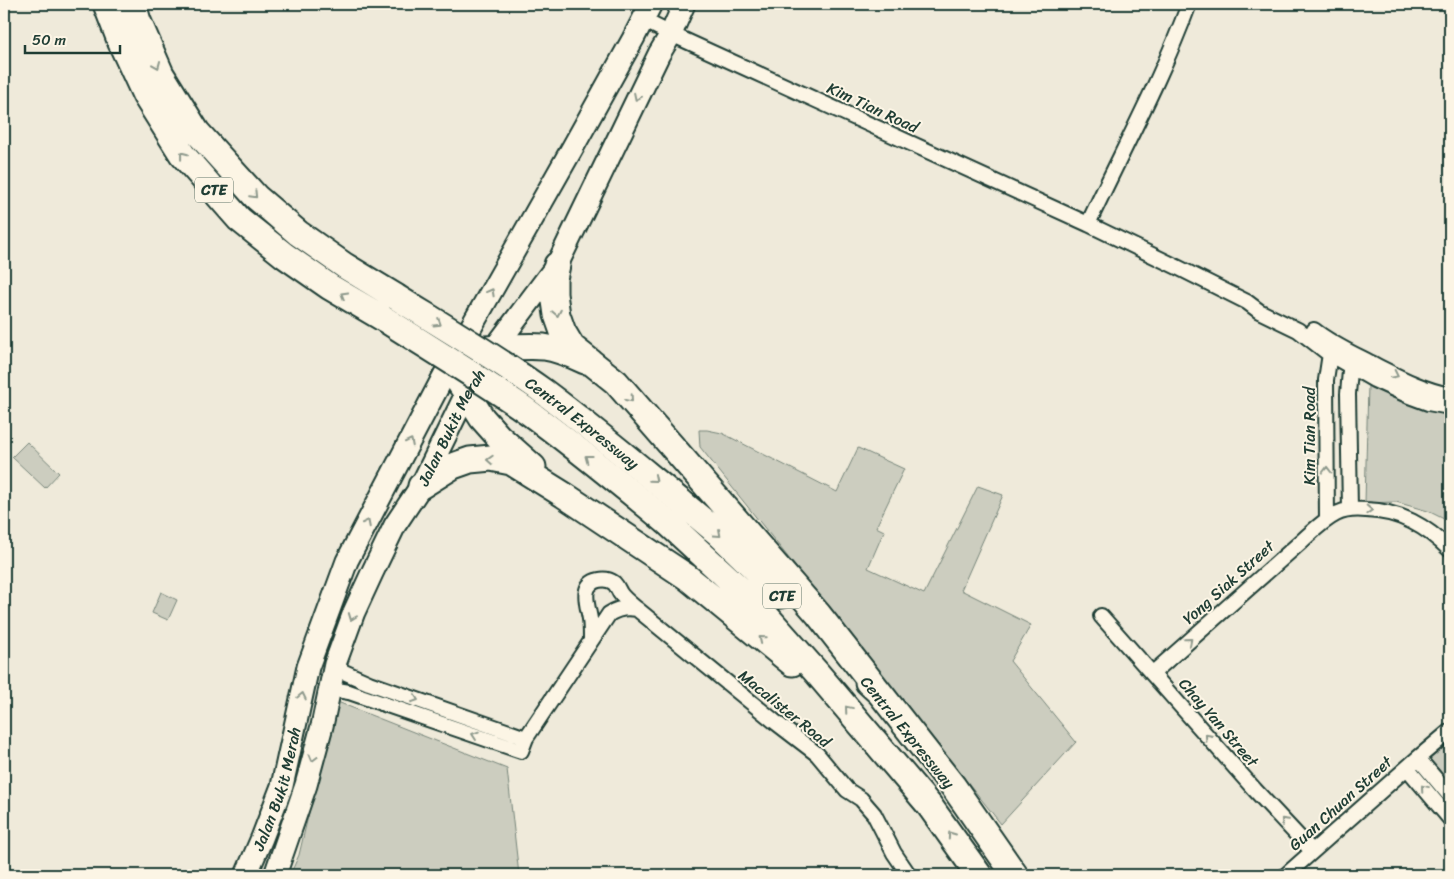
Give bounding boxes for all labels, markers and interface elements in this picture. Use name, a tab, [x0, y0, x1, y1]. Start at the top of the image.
scale bar	[25, 22, 120, 54]
text: 50 m	[32, 27, 67, 53]
one-way arrow	[151, 60, 161, 69]
street label: Kim Tian Road	[822, 74, 925, 142]
one-way arrow	[633, 92, 643, 101]
one-way arrow	[181, 152, 189, 161]
road number: CTE	[195, 178, 233, 202]
one-way arrow	[248, 189, 257, 198]
one-way arrow	[485, 288, 495, 297]
one-way arrow	[341, 292, 350, 302]
one-way arrow	[551, 308, 562, 317]
one-way arrow	[432, 317, 441, 327]
street label: Jalan Bukit Merah	[409, 363, 493, 492]
one-way arrow	[1390, 368, 1399, 379]
street label: Central Expressway	[519, 369, 646, 478]
street label: Kim Tian Road	[1295, 385, 1324, 485]
one-way arrow	[624, 393, 633, 402]
one-way arrow	[404, 438, 414, 447]
one-way arrow	[486, 454, 494, 465]
one-way arrow	[584, 455, 594, 464]
one-way arrow	[1322, 466, 1332, 474]
one-way arrow	[649, 474, 658, 483]
one-way arrow	[1366, 505, 1374, 515]
one-way arrow	[361, 519, 371, 528]
one-way arrow	[713, 528, 722, 537]
street label: Yong Siak Street	[1175, 532, 1282, 632]
road number: CTE	[763, 584, 801, 608]
one-way arrow	[348, 613, 358, 621]
one-way arrow	[759, 636, 768, 644]
one-way arrow	[1184, 637, 1193, 646]
street label: Macalister Road	[732, 662, 839, 756]
street label: Central Expressway	[853, 669, 963, 796]
street label: Chay Yan Street	[1171, 671, 1266, 774]
one-way arrow	[296, 691, 307, 700]
one-way arrow	[410, 693, 419, 703]
one-way arrow	[845, 706, 854, 715]
street label: Jalan Bukit Merah	[244, 724, 309, 856]
one-way arrow	[472, 731, 480, 741]
one-way arrow	[1205, 733, 1214, 742]
street label: Guan Chuan Street	[1282, 748, 1399, 858]
one-way arrow	[308, 753, 319, 762]
one-way arrow	[1420, 784, 1429, 793]
one-way arrow	[1280, 817, 1289, 826]
one-way arrow	[948, 831, 957, 841]

